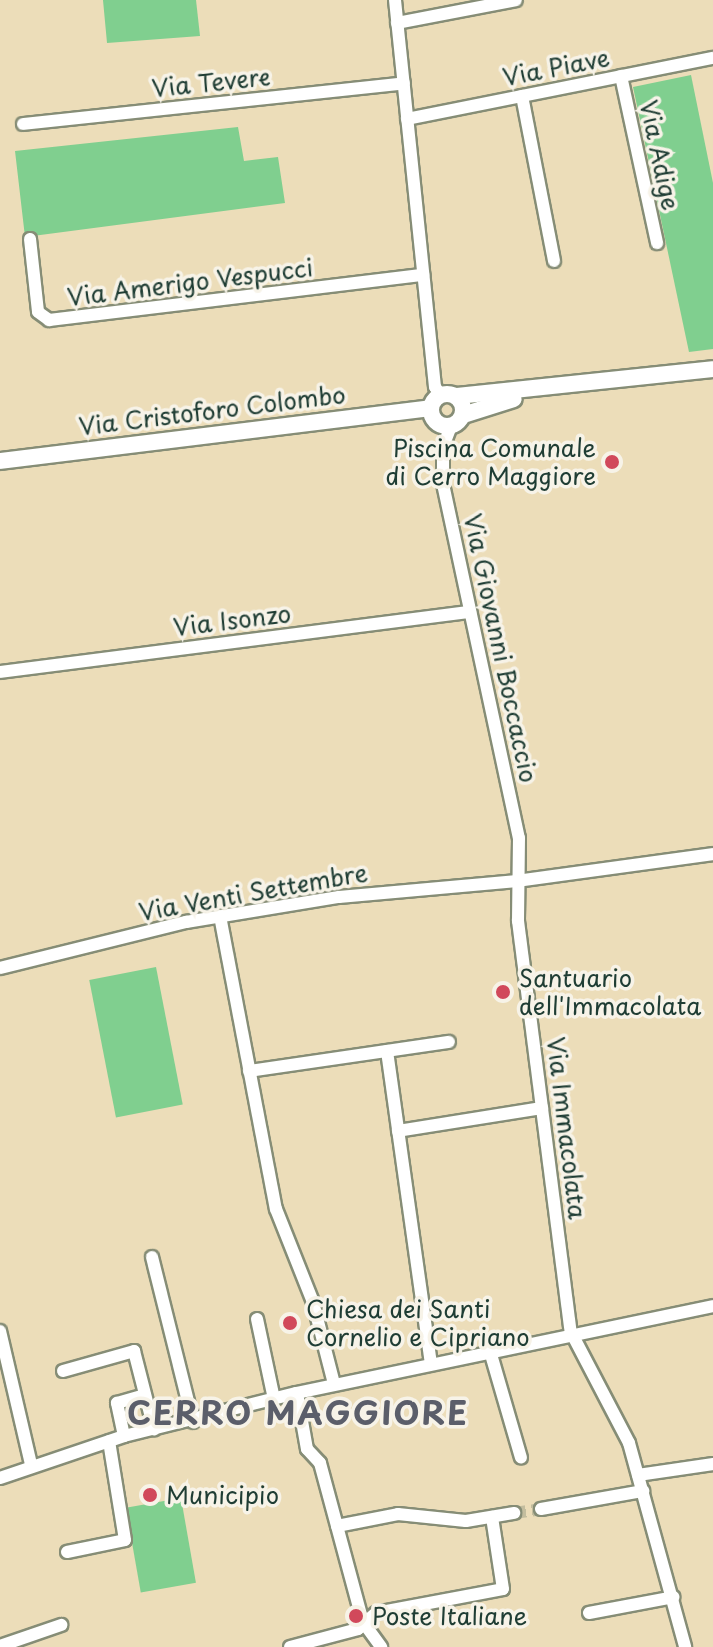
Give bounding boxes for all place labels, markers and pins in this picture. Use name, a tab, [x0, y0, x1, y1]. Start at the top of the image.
place label: Piscina Comunale di Cerro Maggiore	[385, 434, 596, 490]
marker: Piscina Comunale di Cerro Maggiore	[603, 453, 621, 471]
place label: Santuario dell'Immacolata	[519, 964, 701, 1020]
marker: Santuario dell'Immacolata	[494, 983, 512, 1001]
place label: Chiesa dei Santi Cornelio e Cipriano	[306, 1295, 531, 1351]
marker: Chiesa dei Santi Cornelio e Cipriano	[281, 1314, 299, 1332]
place label: Municipio	[166, 1481, 279, 1509]
marker: Municipio	[141, 1486, 159, 1504]
place label: Poste Italiane	[372, 1602, 527, 1630]
marker: Poste Italiane	[347, 1607, 365, 1625]

